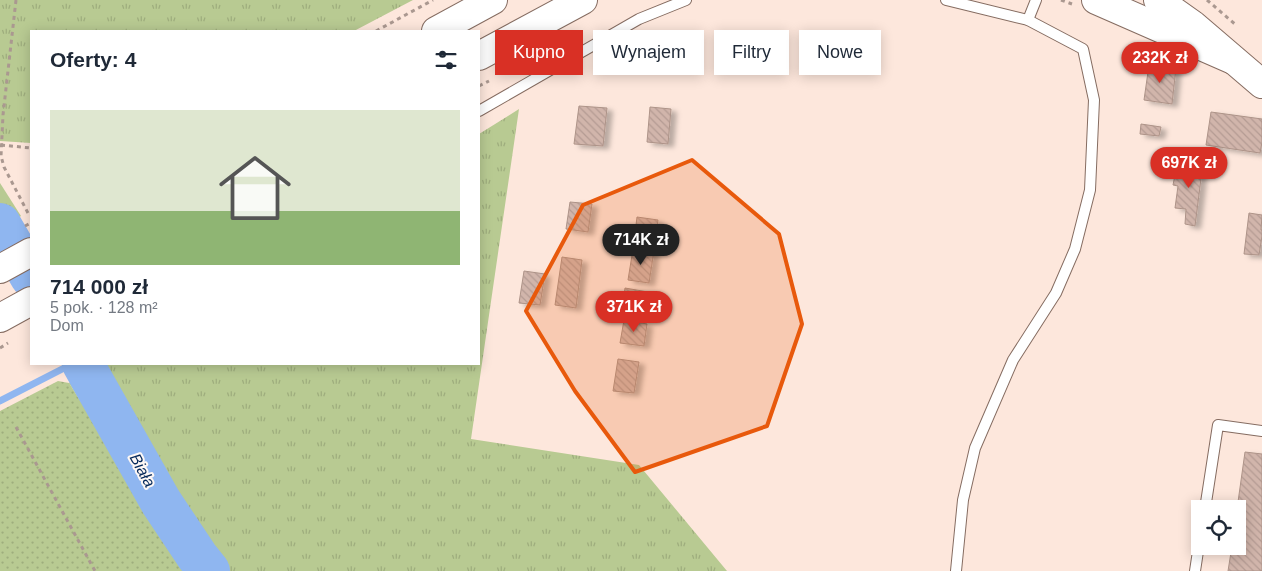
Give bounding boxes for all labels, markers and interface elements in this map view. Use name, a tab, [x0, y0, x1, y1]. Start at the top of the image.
chip: Kupno	[495, 30, 583, 75]
chip: Wynajem	[593, 30, 704, 75]
chip: Filtry	[714, 30, 789, 75]
chip: Nowe	[799, 30, 881, 75]
pin: 232K zł	[1114, 42, 1206, 84]
icon: filters	[432, 46, 460, 74]
text: Oferty: 4	[50, 48, 136, 71]
text: 232K zł	[1132, 49, 1188, 66]
icon: home	[210, 143, 300, 233]
pin: 697K zł	[1143, 146, 1235, 189]
text: 697K zł	[1161, 154, 1217, 171]
pin: 714K zł	[595, 224, 687, 266]
text: 714K zł	[613, 231, 669, 248]
text: 714 000 zł	[50, 275, 148, 298]
pin: 371K zł	[588, 290, 680, 333]
text: 371K zł	[606, 298, 662, 315]
text: 5 pok. · 128 m²	[50, 299, 158, 316]
text: Dom	[50, 317, 84, 334]
water label: Biała	[127, 451, 159, 490]
map controls	[1191, 500, 1246, 555]
button: locate	[1191, 500, 1246, 555]

